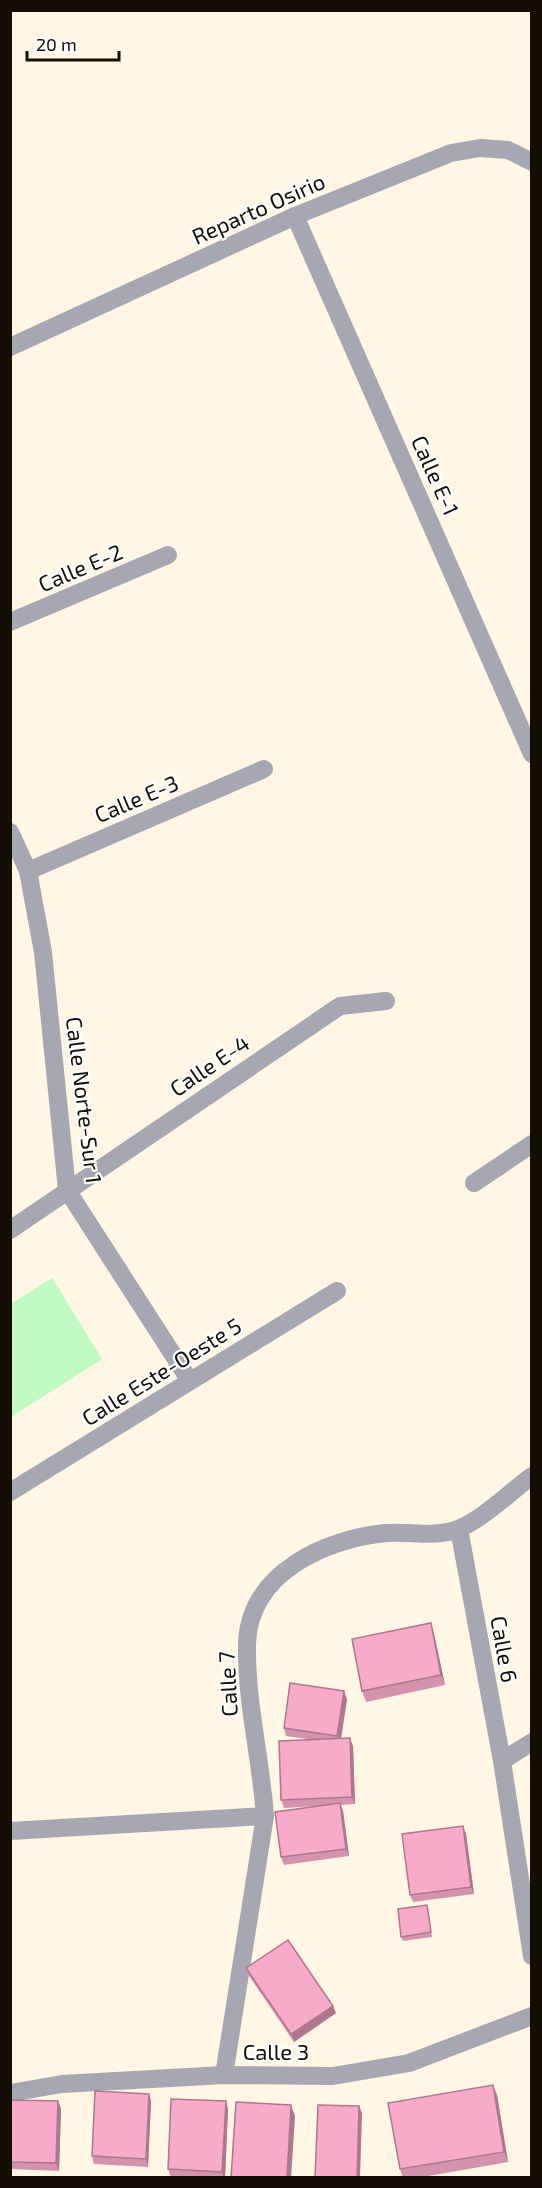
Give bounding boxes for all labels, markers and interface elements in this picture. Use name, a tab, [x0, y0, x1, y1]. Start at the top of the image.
scale bar	[27, 24, 118, 62]
text: 20 m	[36, 33, 77, 55]
street label: Reparto Osirio	[187, 167, 329, 249]
street label: Calle E-1	[407, 431, 465, 519]
street label: Calle E-2	[34, 538, 126, 596]
street label: Calle E-3	[90, 769, 182, 827]
street label: Calle Norte-Sur 1	[62, 1015, 108, 1185]
street label: Calle E-4	[164, 1029, 254, 1101]
street label: Calle Este-Oeste 5	[77, 1312, 245, 1430]
street label: Calle 6	[486, 1614, 524, 1684]
street label: Calle 7	[212, 1651, 242, 1717]
street label: Calle 3	[243, 2038, 309, 2064]

